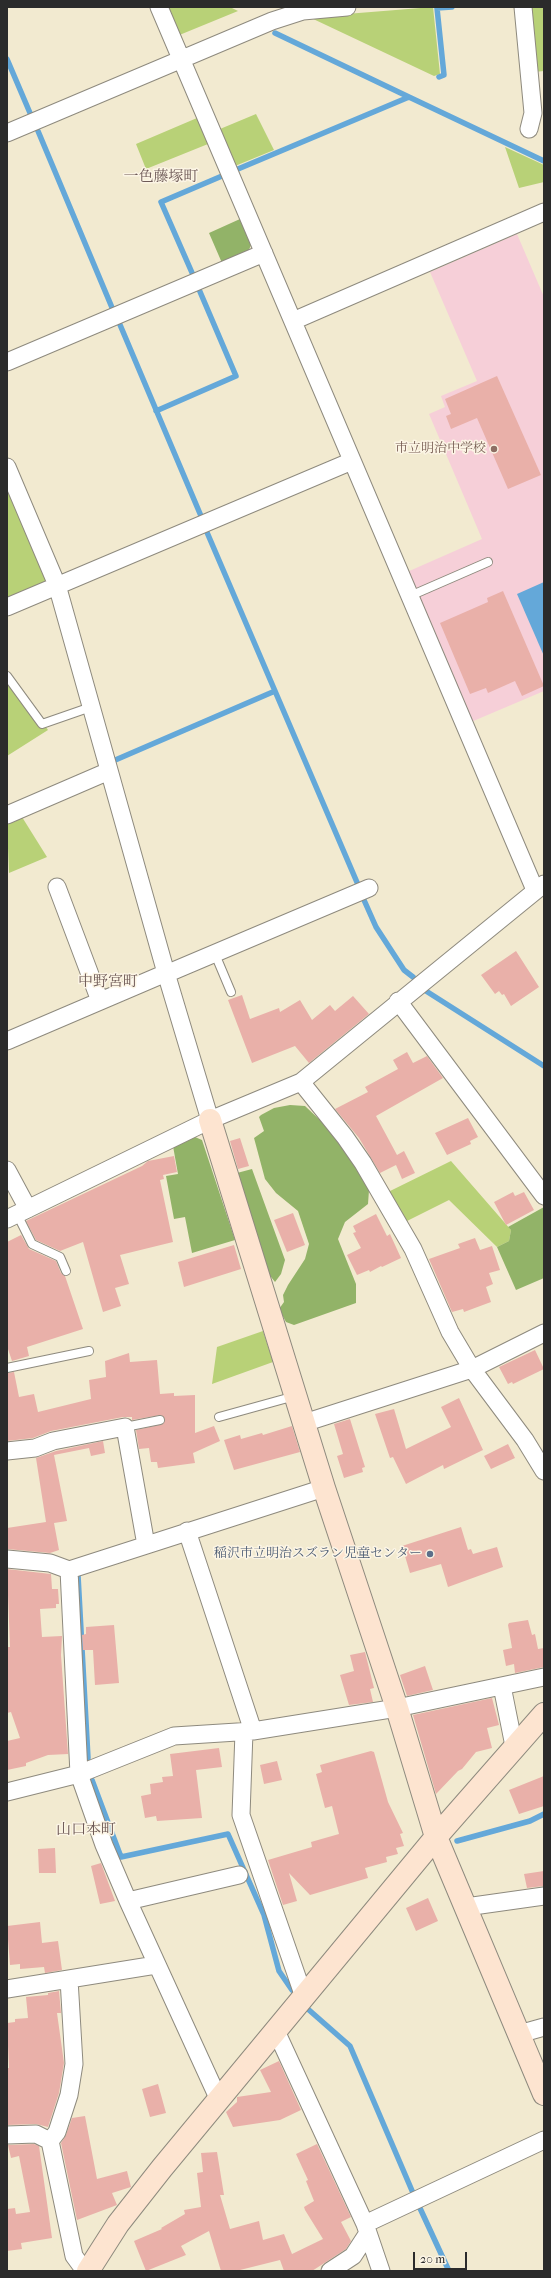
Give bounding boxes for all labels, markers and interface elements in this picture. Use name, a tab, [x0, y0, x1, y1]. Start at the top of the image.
district label: 一色藤塚町	[124, 168, 198, 186]
place label: 市立明治中学校	[395, 441, 486, 457]
marker: 市立明治中学校	[489, 444, 499, 454]
district label: 中野宮町	[78, 973, 138, 991]
place label: 稲沢市立明治スズラン児童センター	[214, 1546, 422, 1562]
marker: 稲沢市立明治スズラン児童センター	[425, 1549, 435, 1559]
district label: 山口本町	[56, 1821, 116, 1839]
scale bar	[415, 2244, 469, 2270]
text: 20 m	[420, 2252, 445, 2266]

